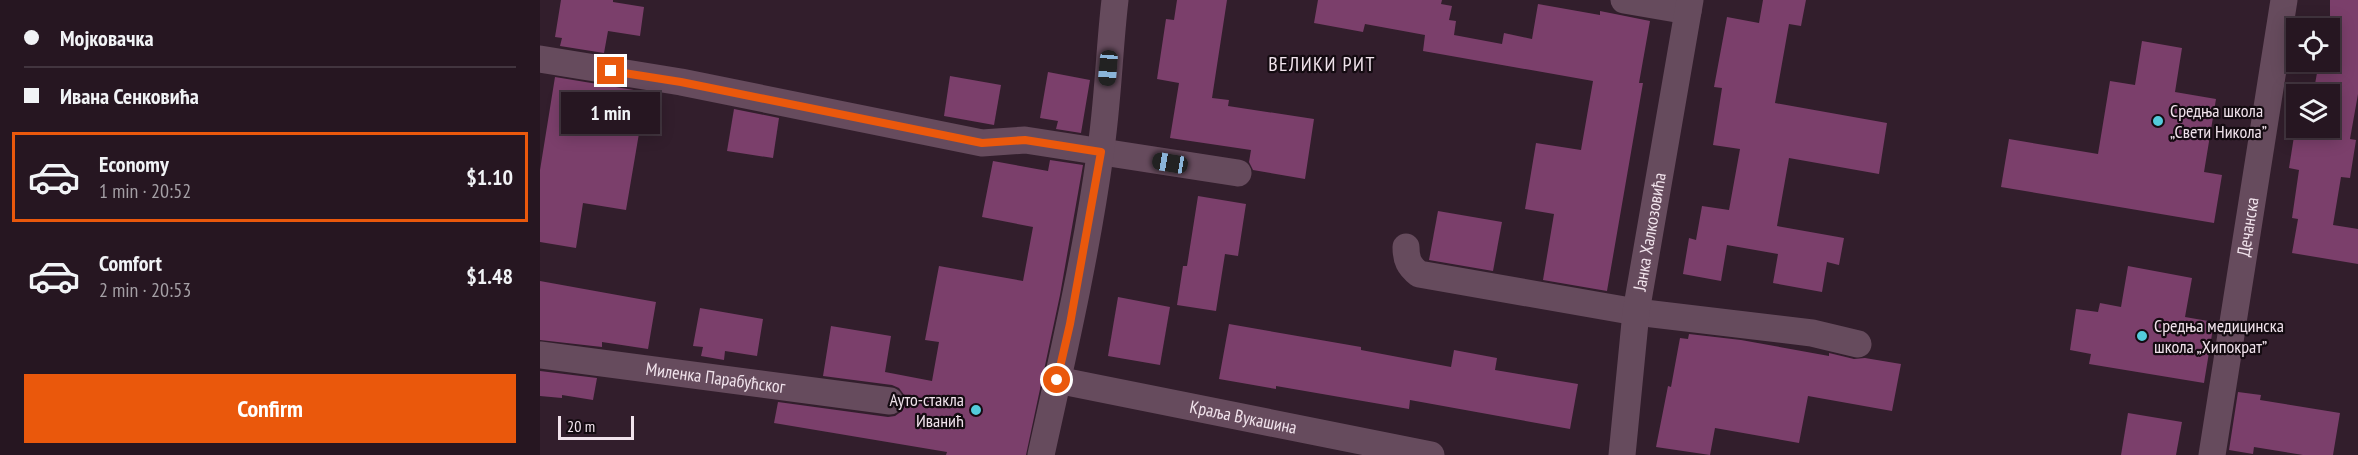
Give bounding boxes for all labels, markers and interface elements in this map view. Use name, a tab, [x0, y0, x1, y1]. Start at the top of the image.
map controls	[2286, 18, 2340, 138]
button: locate	[2286, 18, 2340, 72]
text: Мојковачка	[60, 24, 153, 52]
car	[1097, 49, 1119, 87]
district label: ВЕЛИКИ РИТ	[1268, 51, 1376, 77]
route end	[597, 57, 624, 84]
text: Ивана Сенковића	[60, 82, 199, 110]
button: layers	[2286, 84, 2340, 138]
callout: 1 min	[562, 92, 661, 134]
place label: Средња школа „Свети Никола”	[2170, 99, 2267, 143]
text: 1 min	[590, 100, 631, 126]
marker: Средња школа „Свети Никола”	[2151, 114, 2165, 128]
icon: car	[27, 150, 81, 204]
text: Economy	[99, 150, 169, 178]
car	[1151, 151, 1189, 175]
text: $1.10	[466, 163, 513, 191]
street label: Јанка Халкозовића	[1628, 171, 1671, 294]
text: 1 min · 20:52	[99, 178, 191, 204]
street label: Дечанска	[2232, 196, 2264, 258]
icon: car	[27, 249, 81, 303]
text: Comfort	[99, 249, 162, 277]
text: $1.48	[466, 262, 513, 290]
text: 2 min · 20:53	[99, 277, 191, 303]
place label: Средња медицинска школа „Хипократ”	[2154, 314, 2284, 358]
marker: Средња медицинска школа „Хипократ”	[2135, 329, 2149, 343]
street label: Миленка Парабућског	[644, 357, 787, 398]
route start	[1043, 366, 1070, 393]
button: Confirm	[24, 374, 516, 443]
place label: Ауто-стакла Иванић	[890, 388, 964, 432]
street label: Краља Вукашина	[1188, 395, 1299, 439]
marker: Ауто-стакла Иванић	[969, 403, 983, 417]
scale bar	[558, 413, 634, 440]
text: 20 m	[567, 416, 595, 436]

